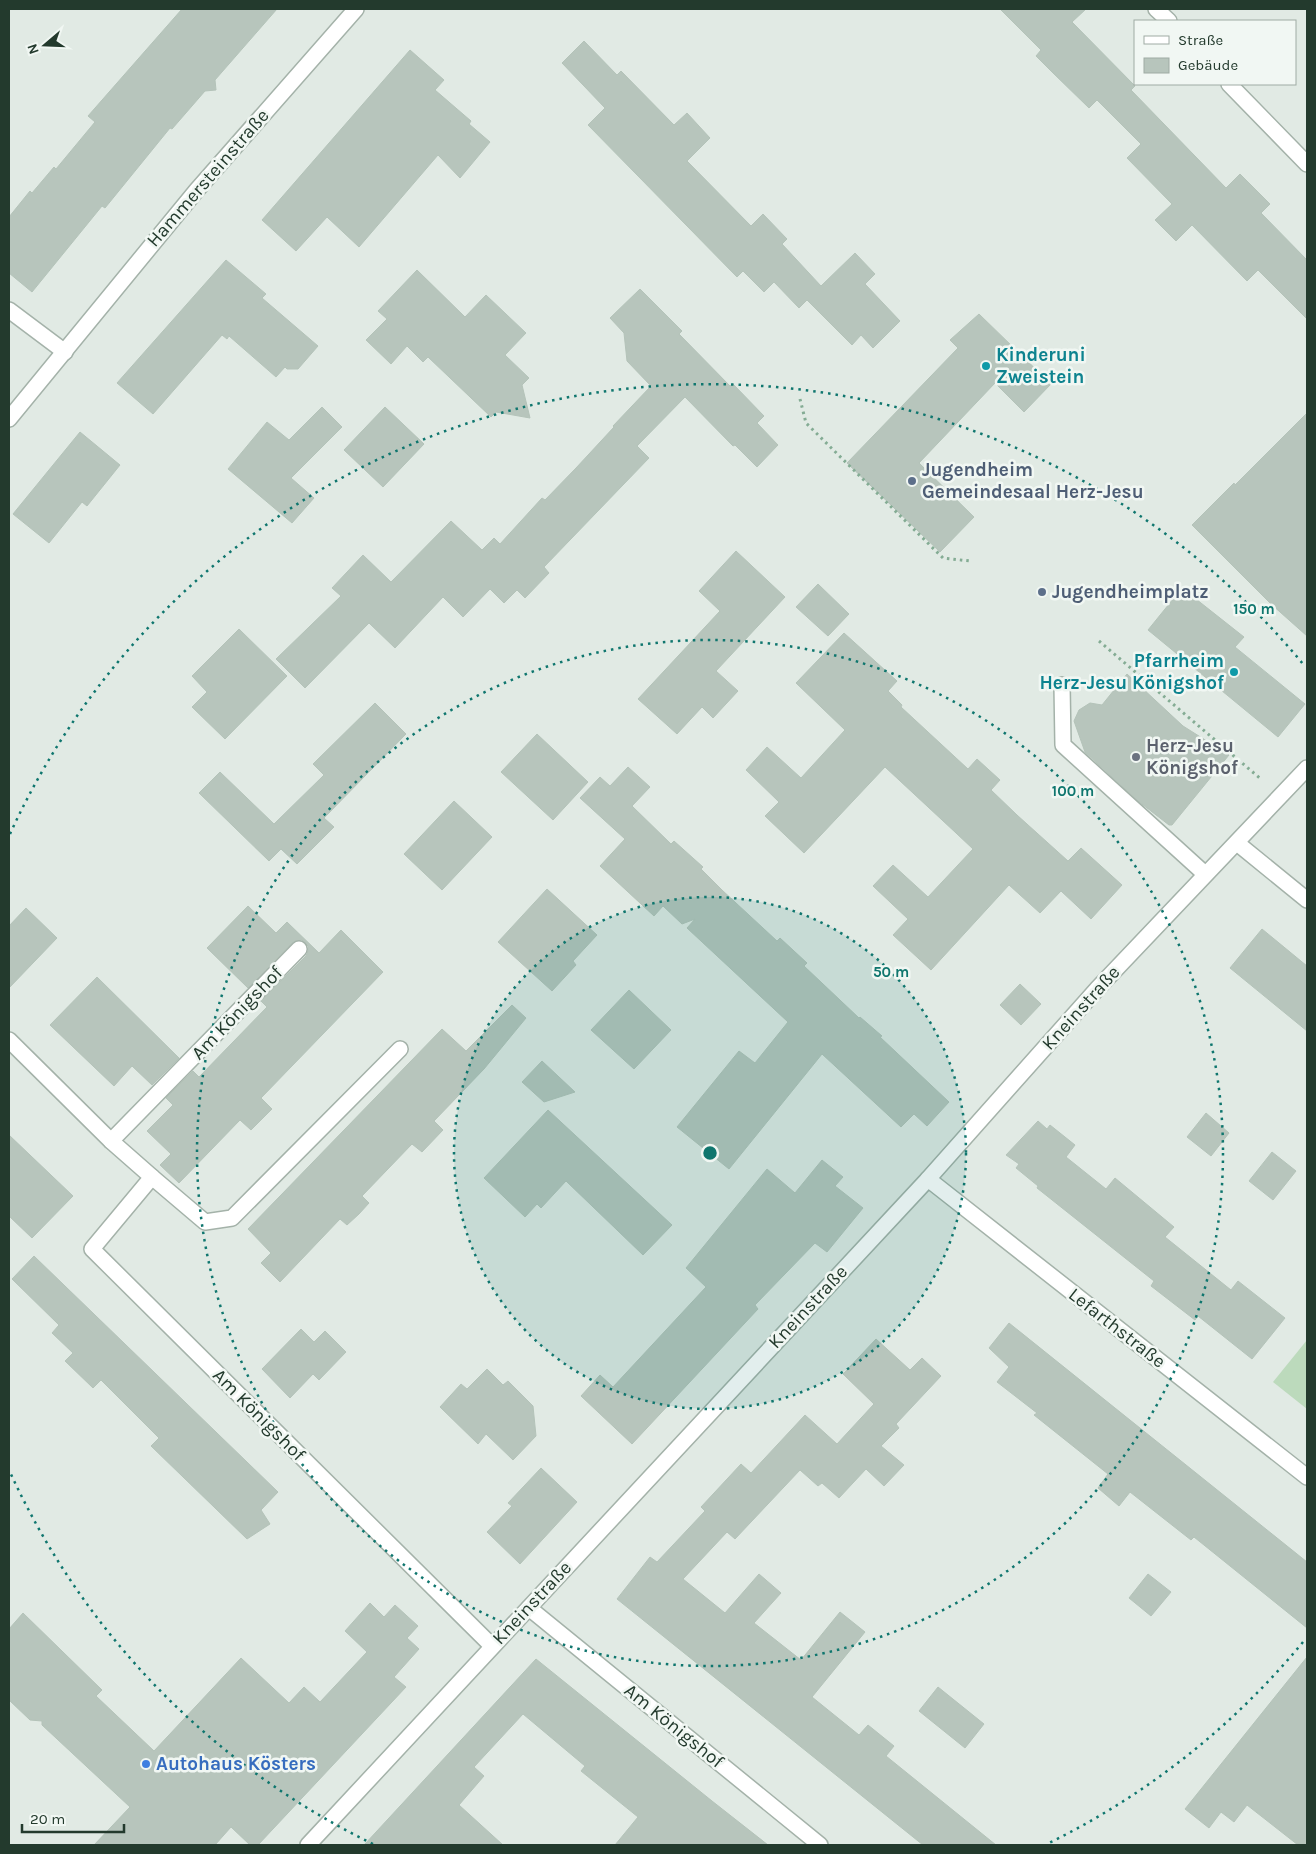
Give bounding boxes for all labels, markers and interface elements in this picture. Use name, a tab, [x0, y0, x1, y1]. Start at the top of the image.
north arrow	[20, 20, 70, 70]
legend	[1134, 20, 1296, 85]
text: Straße	[1178, 31, 1223, 49]
text: N	[24, 42, 43, 57]
text: Gebäude	[1178, 56, 1238, 74]
street label: Hammersteinstraße	[142, 105, 274, 251]
place label: Kinderuni Zweistein	[996, 344, 1086, 388]
marker: Kinderuni Zweistein	[980, 360, 992, 372]
place label: Jugendheim Gemeindesaal Herz-Jesu	[922, 459, 1144, 503]
marker: Jugendheim Gemeindesaal Herz-Jesu	[906, 475, 918, 487]
place label: Jugendheimplatz	[1052, 581, 1209, 603]
marker: Jugendheimplatz	[1036, 586, 1048, 598]
text: 150 m	[1233, 600, 1275, 618]
place label: Pfarrheim Herz-Jesu Königshof	[1039, 650, 1225, 694]
marker: Pfarrheim Herz-Jesu Königshof	[1228, 666, 1240, 678]
place label: Herz-Jesu Königshof	[1146, 735, 1239, 779]
marker: Herz-Jesu Königshof	[1130, 751, 1142, 763]
text: 100 m	[1052, 782, 1094, 800]
street label: Am Königshof	[187, 961, 287, 1064]
street label: Kneinstraße	[1037, 961, 1125, 1055]
text: 50 m	[873, 963, 909, 981]
centre of rings	[701, 1144, 719, 1162]
street label: Kneinstraße	[764, 1261, 852, 1353]
street label: Lefarthstraße	[1064, 1283, 1170, 1373]
street label: Am Königshof	[208, 1364, 310, 1466]
street label: Kneinstraße	[488, 1557, 576, 1649]
street label: Am Königshof	[620, 1679, 728, 1773]
place label: Autohaus Kösters	[156, 1753, 316, 1775]
marker: Autohaus Kösters	[140, 1758, 152, 1770]
scale bar	[22, 1802, 125, 1834]
text: 20 m	[30, 1810, 65, 1828]

